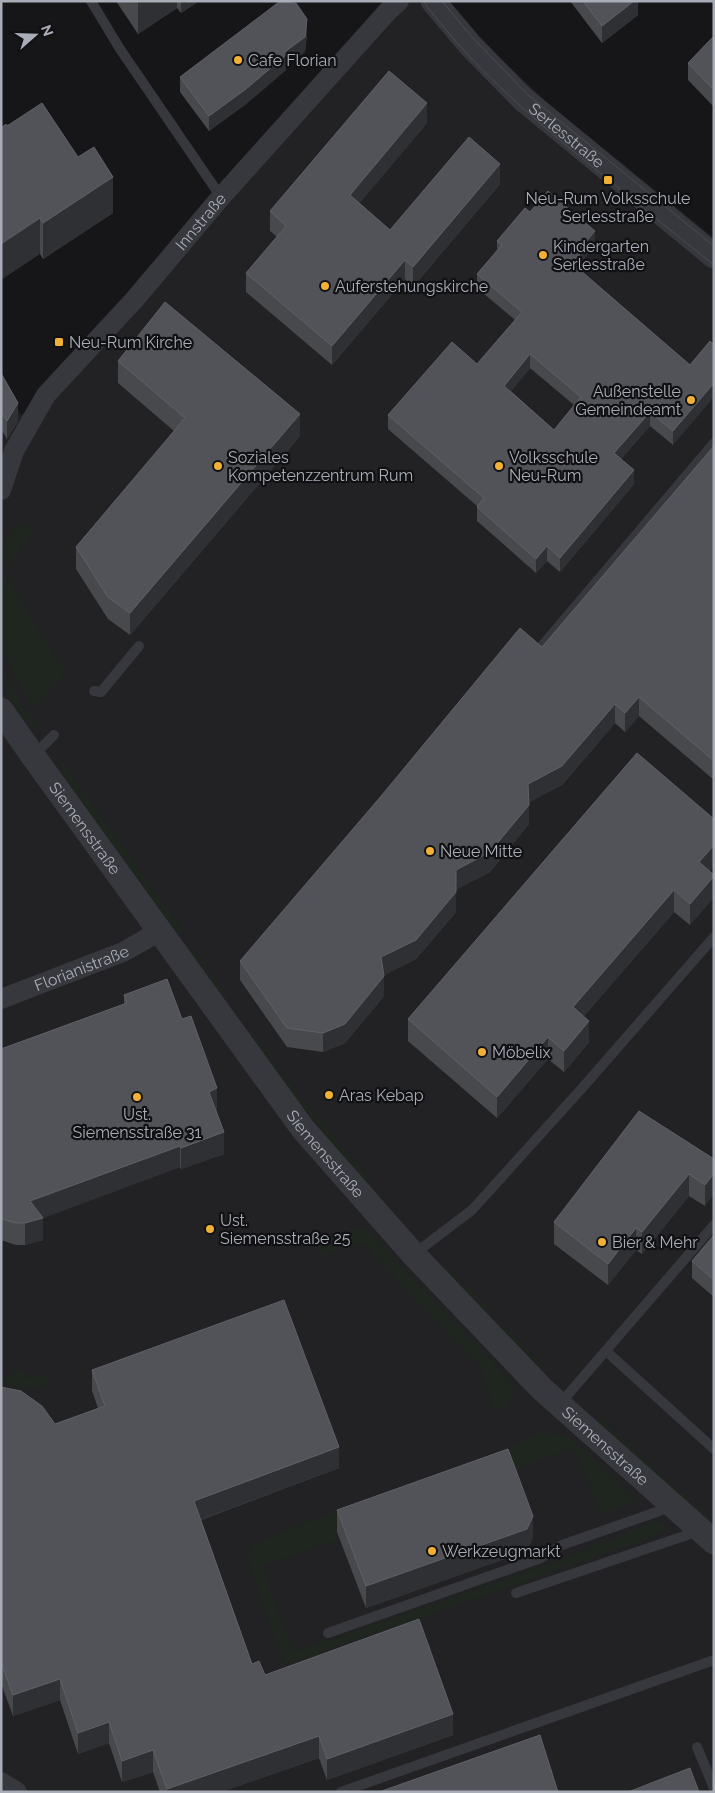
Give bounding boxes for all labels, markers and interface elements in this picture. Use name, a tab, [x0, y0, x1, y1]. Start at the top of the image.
north arrow	[10, 10, 60, 60]
text: N	[38, 23, 57, 38]
place label: Cafe Florian	[248, 51, 337, 70]
marker: Cafe Florian	[232, 54, 244, 66]
street label: Serlesstraße	[525, 99, 608, 172]
marker: Neu-Rum Volksschule Serlesstraße	[602, 174, 614, 186]
street label: Innstraße	[171, 189, 230, 254]
place label: Neu-Rum Volksschule Serlesstraße	[526, 189, 690, 226]
place label: Kindergarten Serlesstraße	[553, 237, 649, 274]
marker: Kindergarten Serlesstraße	[537, 249, 549, 261]
place label: Auferstehungskirche	[335, 277, 488, 296]
marker: Auferstehungskirche	[319, 280, 331, 292]
place label: Neu-Rum Kirche	[69, 333, 192, 352]
marker: Neu-Rum Kirche	[53, 336, 65, 348]
place label: Außenstelle Gemeindeamt	[575, 382, 682, 419]
marker: Außenstelle Gemeindeamt	[685, 394, 697, 406]
place label: Soziales Kompetenzzentrum Rum	[228, 448, 413, 485]
place label: Volksschule Neu-Rum	[509, 448, 598, 485]
marker: Soziales Kompetenzzentrum Rum	[212, 460, 224, 472]
marker: Volksschule Neu-Rum	[493, 460, 505, 472]
street label: Siemensstraße	[45, 778, 125, 878]
place label: Neue Mitte	[440, 842, 522, 861]
marker: Neue Mitte	[424, 845, 436, 857]
street label: Florianistraße	[31, 941, 132, 995]
place label: Möbelix	[492, 1043, 551, 1062]
marker: Möbelix	[476, 1046, 488, 1058]
place label: Aras Kebap	[339, 1086, 424, 1105]
marker: Aras Kebap	[323, 1089, 335, 1101]
marker: Ust. Siemensstraße 31	[131, 1091, 143, 1103]
place label: Ust. Siemensstraße 31	[73, 1105, 202, 1142]
street label: Siemensstraße	[283, 1106, 368, 1201]
place label: Ust. Siemensstraße 25	[220, 1211, 351, 1248]
marker: Ust. Siemensstraße 25	[204, 1223, 216, 1235]
place label: Bier & Mehr	[612, 1233, 698, 1252]
marker: Bier & Mehr	[596, 1236, 608, 1248]
street label: Siemensstraße	[558, 1402, 653, 1489]
place label: Werkzeugmarkt	[442, 1542, 561, 1561]
marker: Werkzeugmarkt	[426, 1545, 438, 1557]

